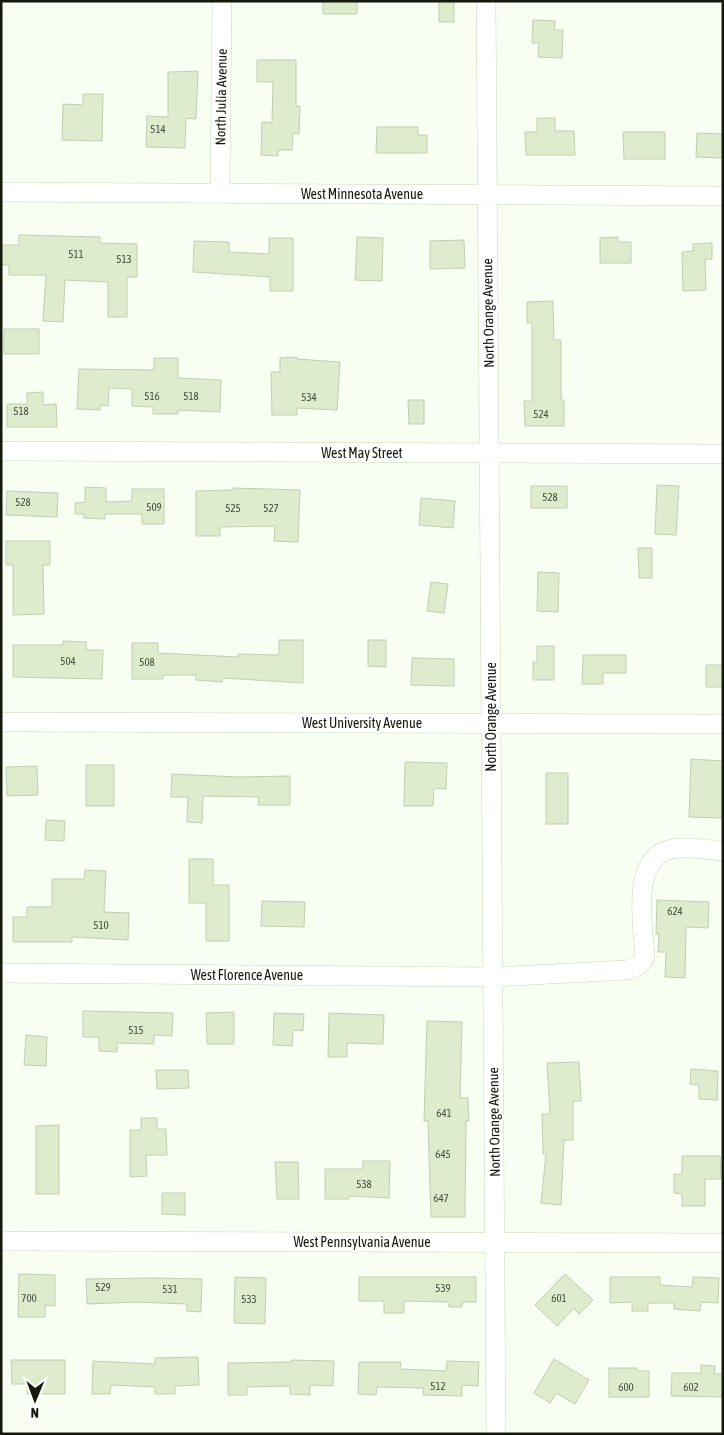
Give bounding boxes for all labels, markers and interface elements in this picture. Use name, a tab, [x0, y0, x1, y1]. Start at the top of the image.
street label: North Julia Avenue	[212, 48, 230, 146]
house number: 514	[150, 123, 166, 135]
street label: West Minnesota Avenue	[301, 186, 423, 202]
house number: 511	[68, 248, 84, 260]
house number: 513	[116, 253, 132, 265]
street label: North Orange Avenue	[479, 258, 497, 368]
house number: 516	[144, 390, 160, 402]
house number: 518	[183, 390, 199, 402]
house number: 534	[301, 391, 317, 403]
house number: 518	[13, 405, 29, 417]
house number: 524	[533, 408, 549, 420]
street label: West May Street	[321, 445, 403, 461]
house number: 528	[542, 491, 558, 503]
house number: 528	[15, 496, 31, 508]
house number: 509	[146, 501, 162, 513]
house number: 525	[225, 502, 241, 514]
house number: 527	[263, 502, 279, 514]
house number: 504	[60, 655, 76, 667]
house number: 508	[139, 656, 155, 668]
street label: North Orange Avenue	[483, 662, 499, 772]
street label: West University Avenue	[302, 715, 422, 731]
house number: 624	[667, 905, 683, 917]
house number: 510	[93, 919, 109, 931]
street label: West Florence Avenue	[191, 967, 303, 983]
house number: 515	[128, 1024, 144, 1036]
street label: North Orange Avenue	[485, 1067, 503, 1177]
house number: 641	[436, 1107, 452, 1119]
house number: 645	[435, 1148, 451, 1160]
house number: 538	[356, 1178, 372, 1190]
house number: 647	[433, 1192, 449, 1204]
street label: West Pennsylvania Avenue	[293, 1234, 431, 1250]
house number: 529	[95, 1281, 111, 1293]
house number: 539	[435, 1282, 451, 1294]
house number: 531	[162, 1283, 178, 1295]
house number: 700	[21, 1292, 37, 1304]
house number: 601	[551, 1292, 567, 1304]
house number: 533	[241, 1293, 257, 1305]
north arrow	[10, 1375, 60, 1425]
house number: 512	[430, 1380, 446, 1392]
house number: 600	[618, 1381, 634, 1393]
house number: 602	[683, 1381, 699, 1393]
text: N	[31, 1405, 39, 1421]

